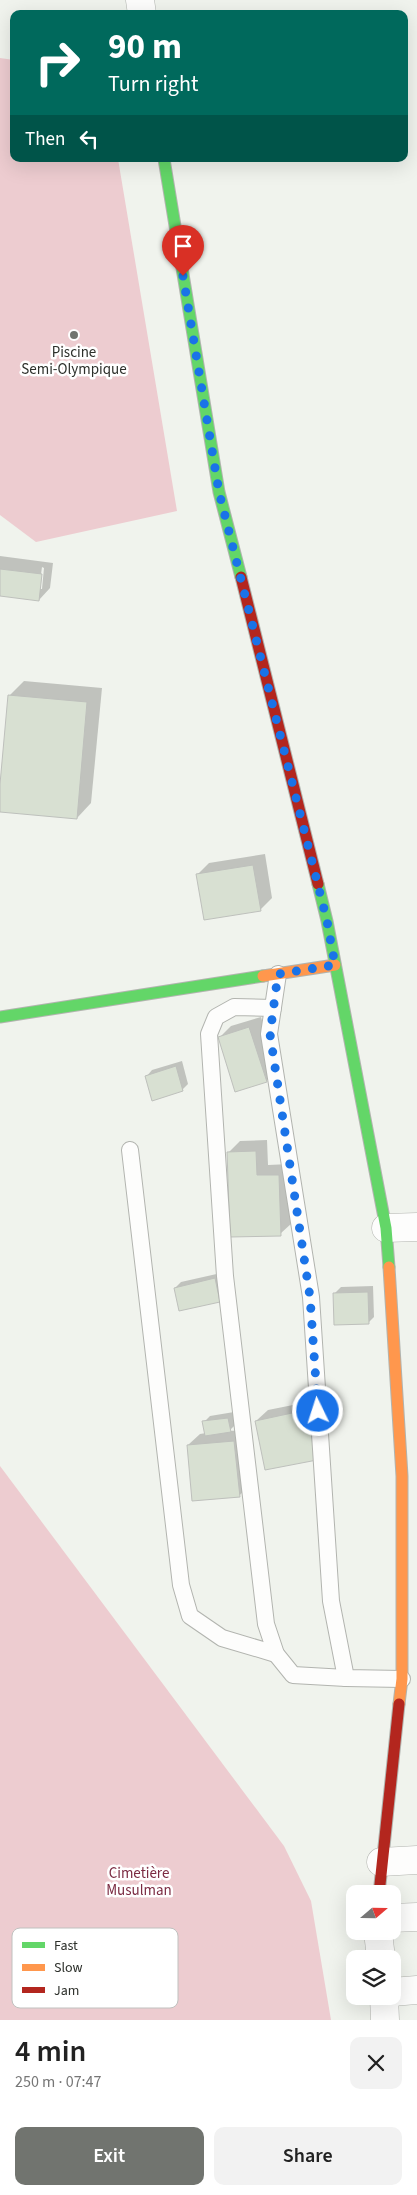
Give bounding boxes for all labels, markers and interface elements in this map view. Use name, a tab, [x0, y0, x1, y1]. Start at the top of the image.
text: 90 m	[108, 22, 182, 72]
icon: right	[25, 30, 90, 95]
text: Turn right	[108, 68, 198, 100]
icon: left	[75, 125, 103, 153]
text: Then	[25, 126, 65, 153]
pin	[162, 225, 204, 276]
icon: arrive	[169, 232, 197, 260]
marker: Piscine Semi-Olympique	[68, 329, 80, 341]
place label: Piscine Semi-Olympique	[21, 342, 127, 380]
position arrow	[291, 1384, 343, 1436]
park label: Cimetière Musulman	[106, 1863, 172, 1901]
north arrow	[346, 1885, 401, 1940]
map controls	[346, 1885, 401, 2005]
legend	[12, 1928, 178, 2008]
text: Fast	[54, 1936, 78, 1956]
button: layers	[346, 1950, 401, 2005]
text: Slow	[54, 1958, 83, 1978]
text: Jam	[54, 1981, 79, 2001]
text: 4 min	[15, 2030, 86, 2073]
button: close	[350, 2037, 402, 2089]
text: 250 m · 07:47	[15, 2071, 102, 2093]
button: Exit	[15, 2127, 204, 2185]
button: Share	[214, 2127, 402, 2185]

